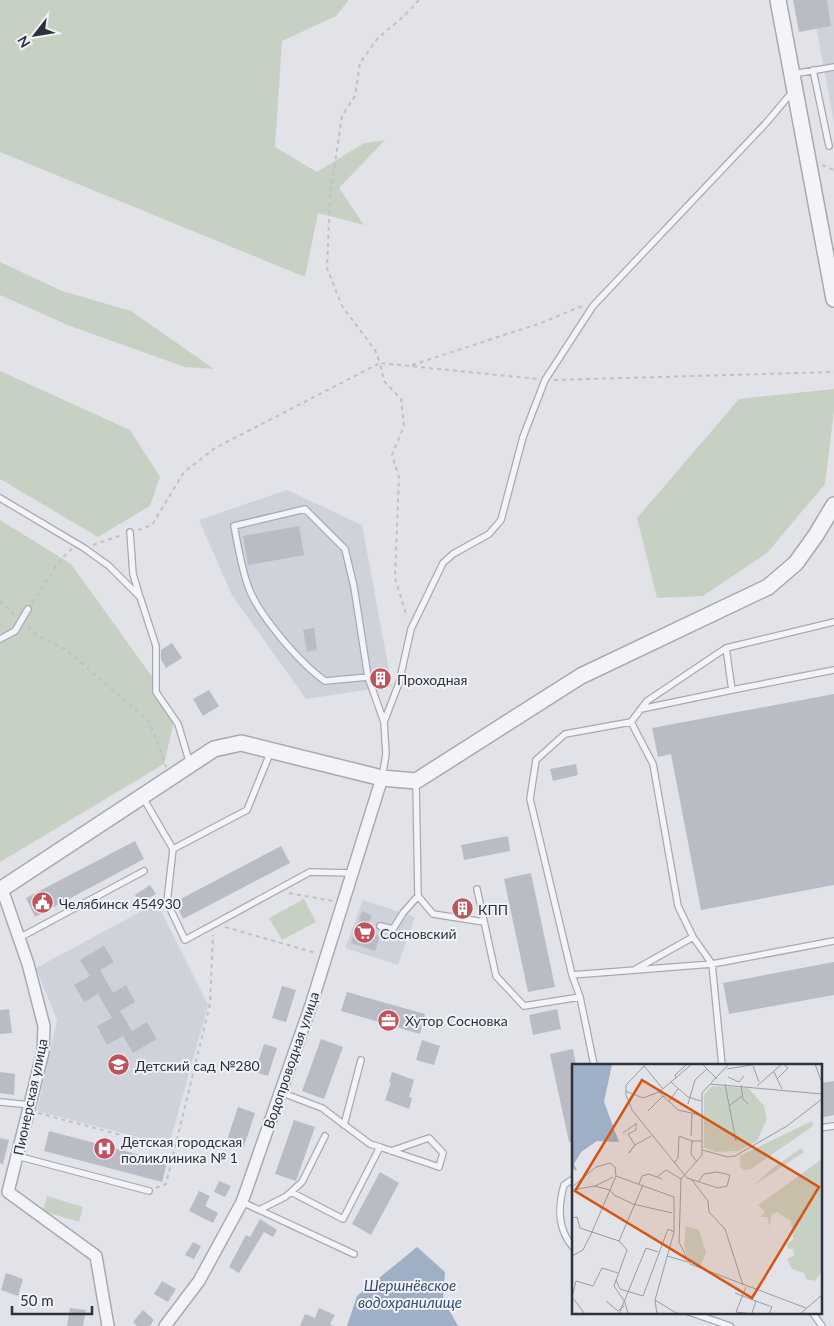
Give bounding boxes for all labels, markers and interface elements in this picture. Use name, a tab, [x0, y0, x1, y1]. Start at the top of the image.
north arrow	[10, 10, 60, 60]
text: N	[13, 33, 33, 51]
building icon: Проходная	[369, 667, 393, 691]
place label: Проходная	[397, 671, 467, 688]
public building icon: Челябинск 454930	[31, 891, 55, 915]
place label: Челябинск 454930	[59, 895, 181, 912]
building icon: КПП	[450, 897, 474, 921]
place label: КПП	[478, 901, 508, 918]
supermarket icon: Сосновский	[352, 921, 376, 945]
place label: Сосновский	[380, 925, 457, 942]
street label: Водопроводная улица	[260, 989, 322, 1131]
office icon: Хутор Сосновка	[377, 1008, 401, 1032]
place label: Хутор Сосновка	[405, 1012, 508, 1029]
street label: Пионерская улица	[9, 1037, 51, 1157]
school or university icon: Детский сад №280	[107, 1053, 131, 1077]
place label: Детский сад №280	[135, 1057, 260, 1074]
inset map	[572, 1064, 822, 1314]
place label: Детская городская поликлиника № 1	[121, 1133, 242, 1166]
hospital icon: Детская городская поликлиника № 1	[93, 1137, 117, 1161]
water label: Шершнёвское водохранилище	[358, 1276, 462, 1311]
scale bar	[12, 1284, 92, 1316]
text: 50 m	[20, 1291, 54, 1309]

